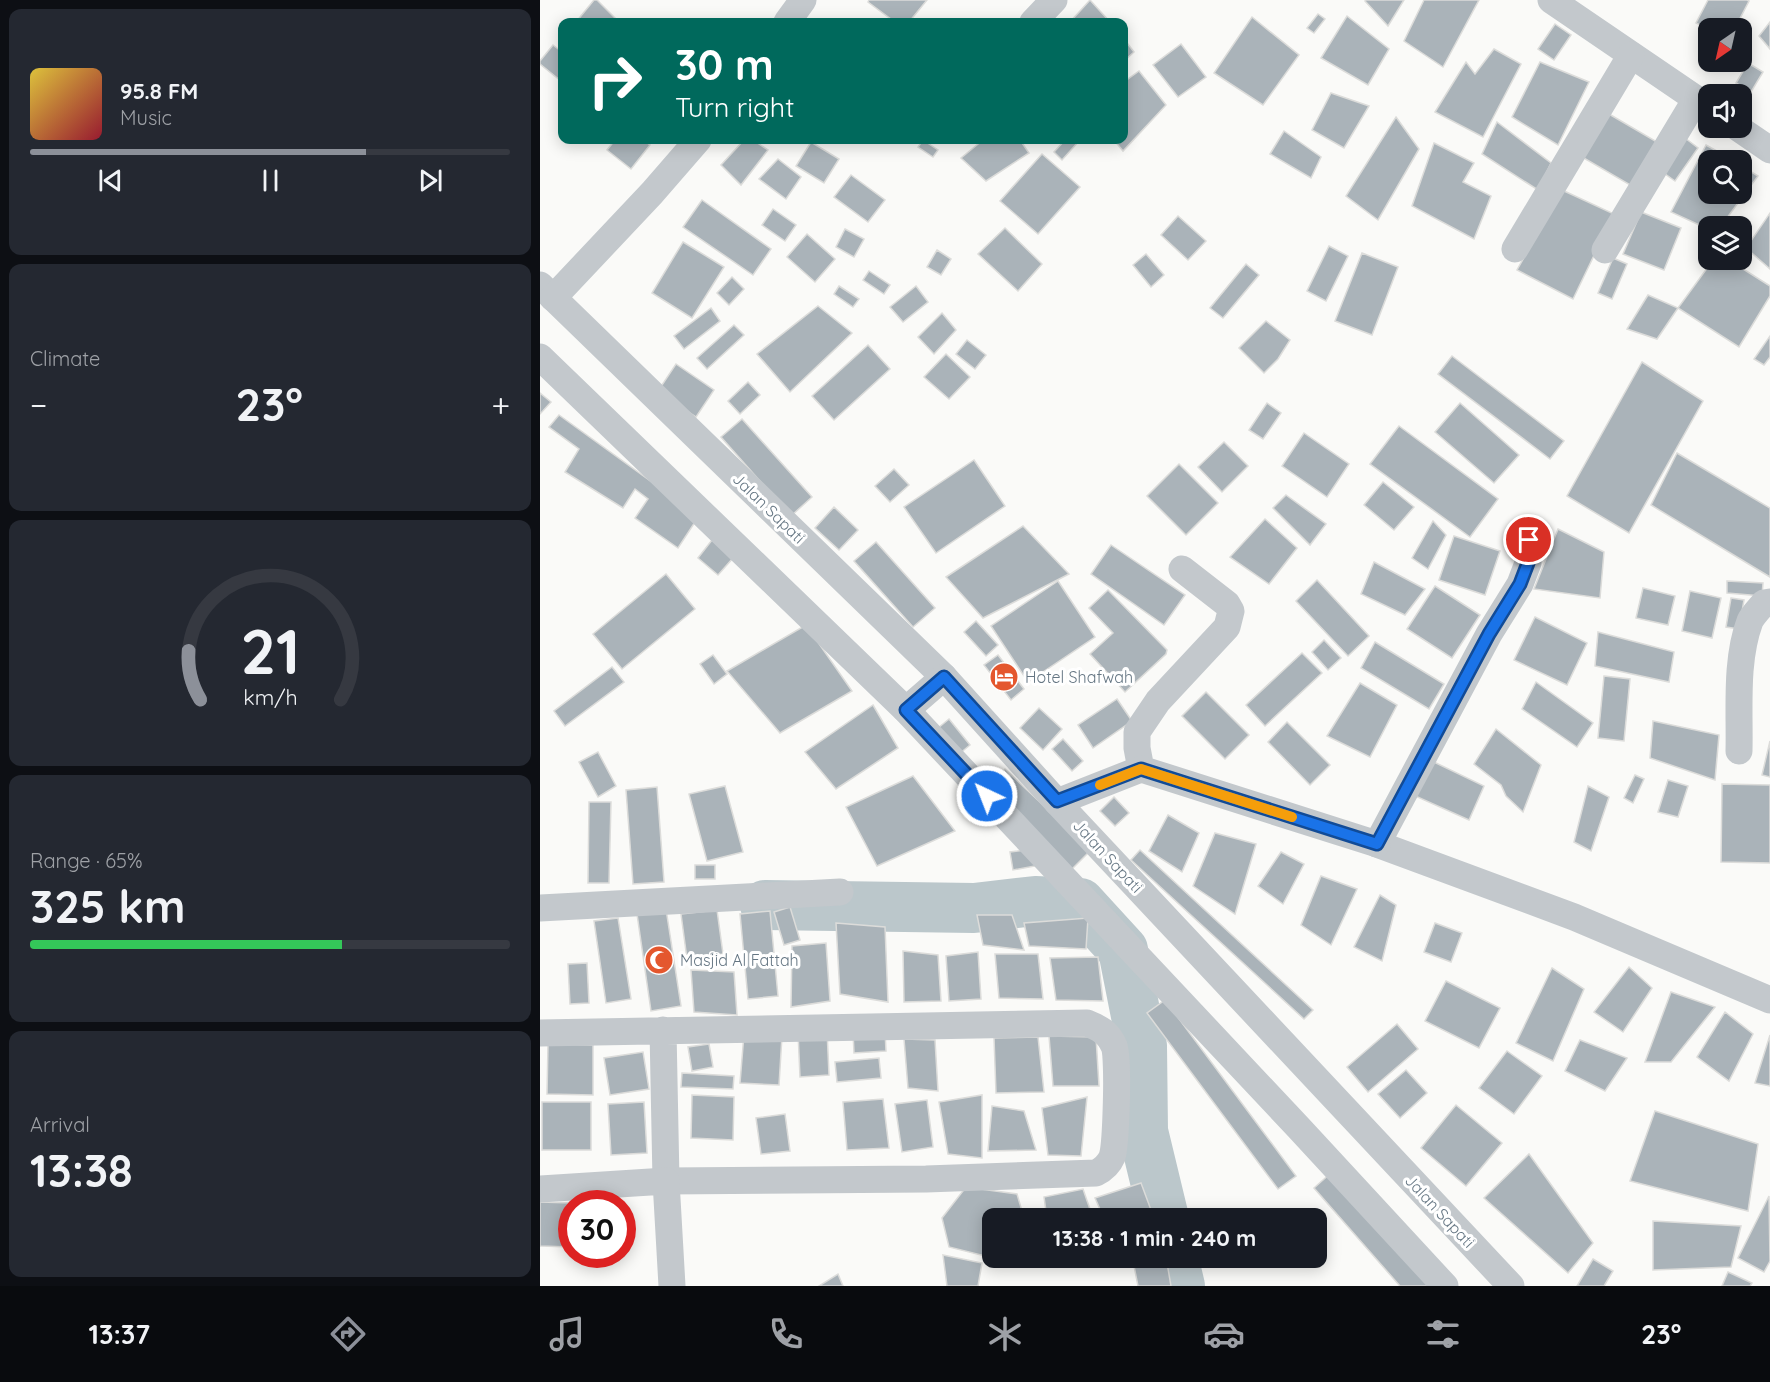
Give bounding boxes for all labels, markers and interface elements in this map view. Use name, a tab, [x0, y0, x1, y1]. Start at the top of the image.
north arrow	[1698, 18, 1752, 72]
map controls	[1698, 18, 1752, 270]
text: 30 m	[675, 38, 774, 91]
icon: right	[576, 42, 654, 120]
text: 95.8 FM	[120, 77, 198, 105]
button: sound	[1698, 84, 1752, 138]
text: Turn right	[675, 90, 794, 124]
text: Music	[120, 105, 172, 130]
button: search	[1698, 150, 1752, 204]
icon: previous	[94, 164, 127, 197]
icon: pause	[254, 164, 287, 197]
icon: next	[414, 164, 447, 197]
button: layers	[1698, 216, 1752, 270]
text: Climate	[30, 346, 100, 371]
text: 23°	[236, 376, 303, 432]
text: −	[30, 384, 47, 425]
text: +	[491, 384, 510, 425]
street label: Jalan Sapati	[729, 469, 809, 547]
pin	[1503, 514, 1554, 565]
icon: arrive	[1512, 523, 1545, 556]
text: 21	[240, 612, 300, 690]
hotel icon: Hotel Shafwah	[988, 661, 1020, 693]
place label: Hotel Shafwah	[1025, 667, 1133, 687]
text: km/h	[243, 684, 297, 710]
position arrow	[955, 764, 1019, 828]
street label: Jalan Sapati	[1069, 815, 1147, 897]
text: Range · 65%	[30, 848, 143, 873]
text: 325 km	[30, 878, 185, 934]
mosque icon: Masjid Al Fattah	[643, 944, 675, 976]
place label: Masjid Al Fattah	[680, 950, 799, 970]
text: Arrival	[30, 1112, 90, 1137]
text: 13:38	[30, 1142, 133, 1198]
street label: Jalan Sapati	[1401, 1170, 1479, 1252]
speed limit sign: 30	[558, 1190, 636, 1268]
text: 13:38 · 1 min · 240 m	[1053, 1224, 1256, 1252]
icon: directions	[327, 1313, 369, 1355]
icon: music	[546, 1313, 588, 1355]
icon: phone	[765, 1313, 807, 1355]
icon: climate	[984, 1313, 1026, 1355]
icon: car	[1203, 1313, 1245, 1355]
icon: filters	[1422, 1313, 1464, 1355]
text: 13:37	[88, 1317, 150, 1351]
text: 23°	[1641, 1317, 1681, 1351]

